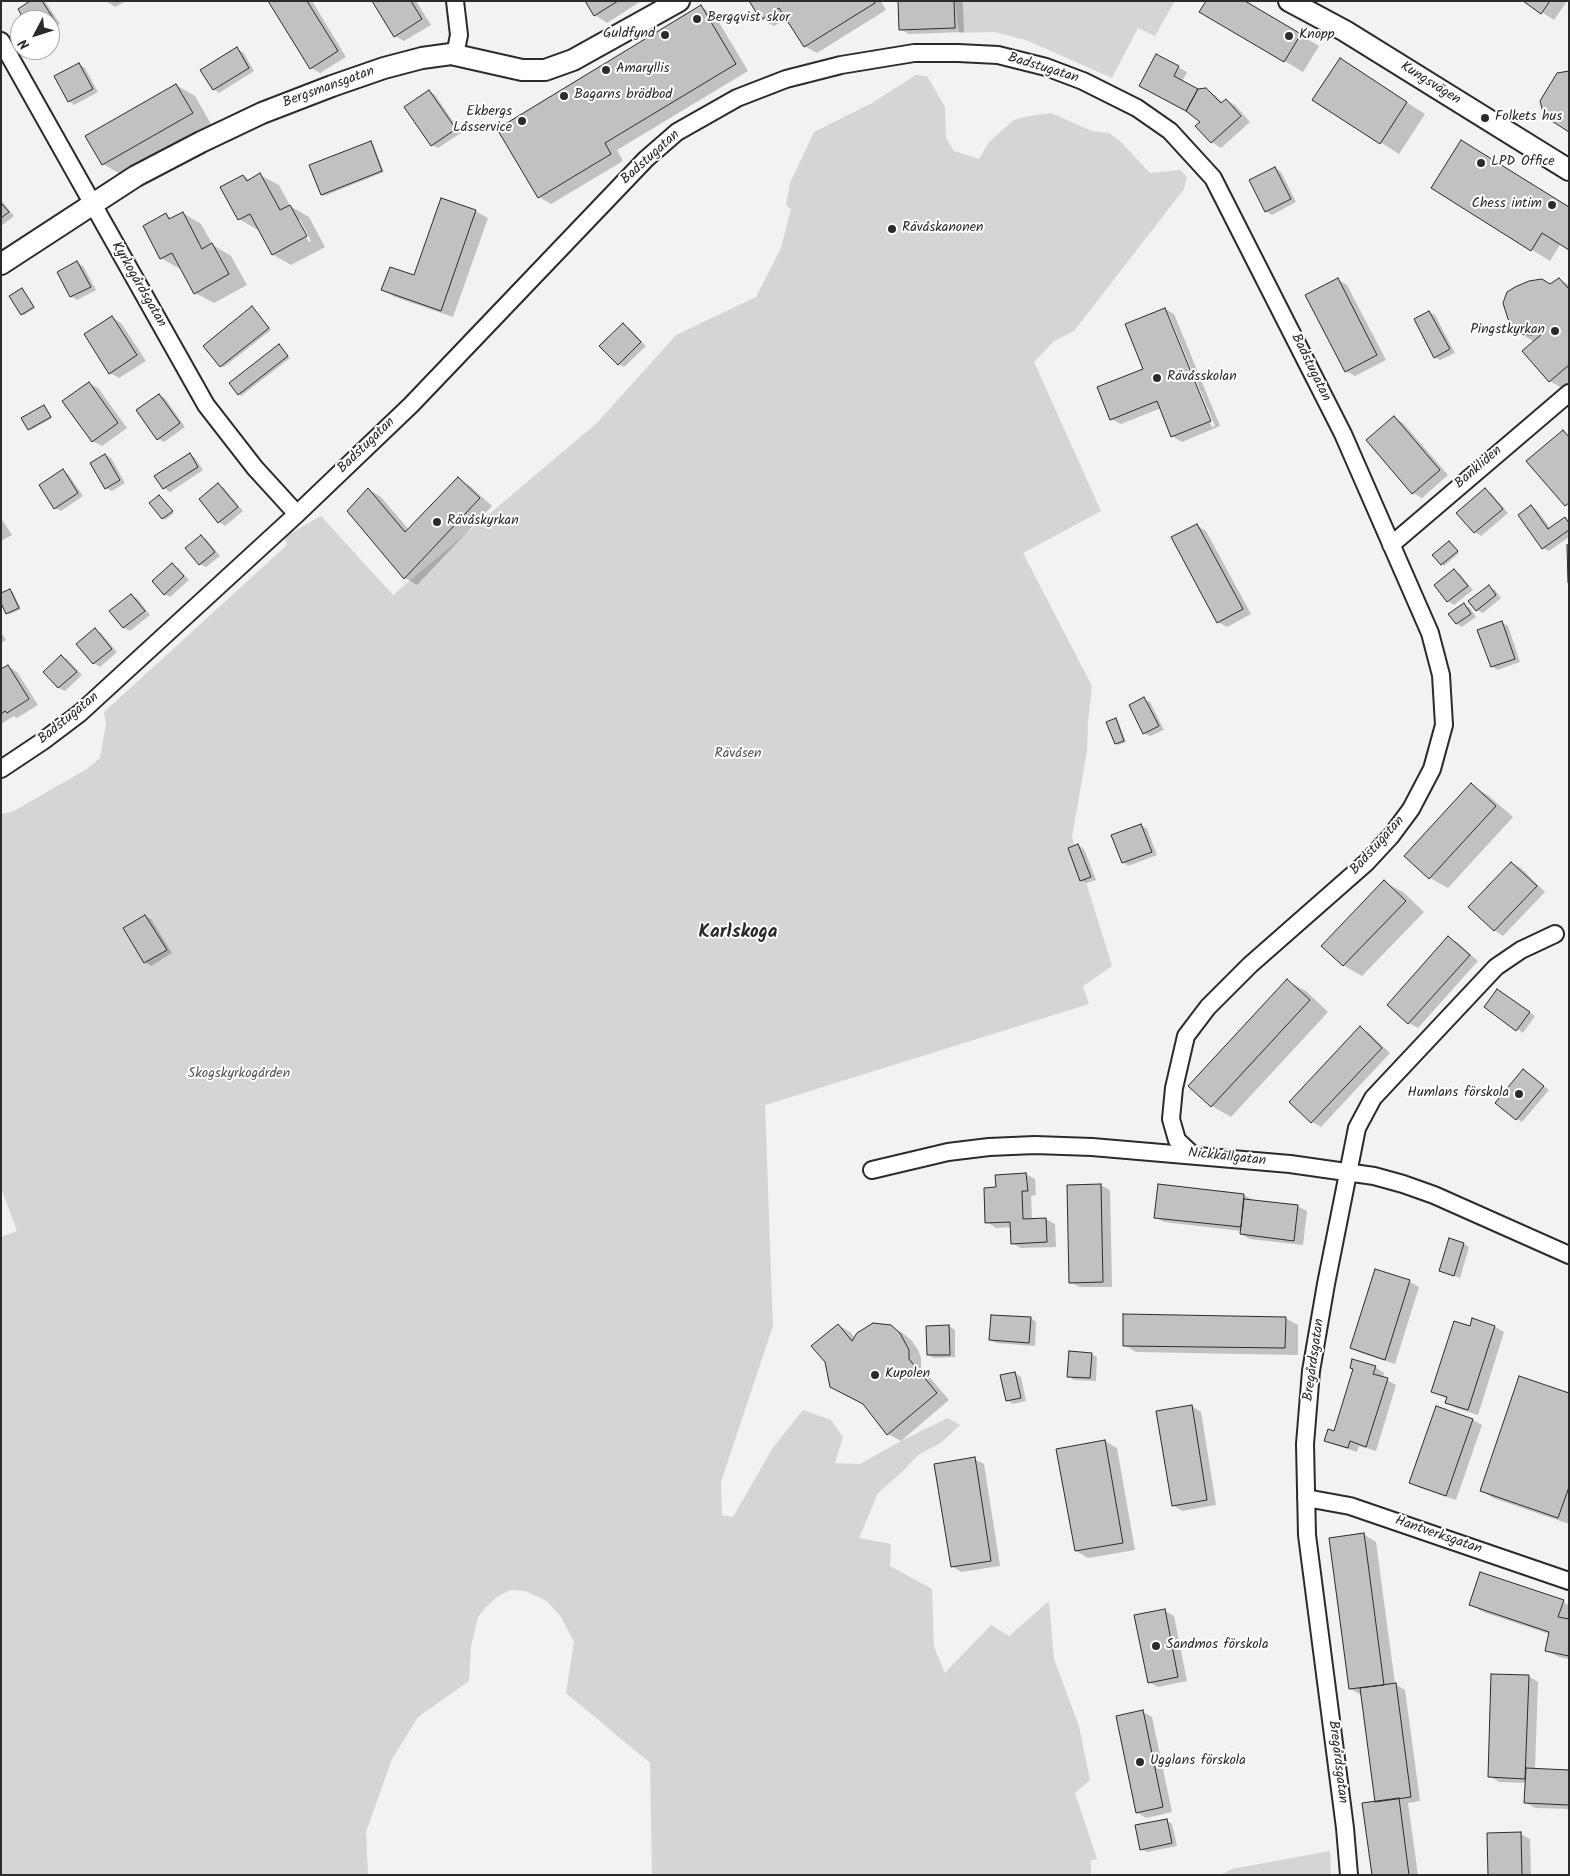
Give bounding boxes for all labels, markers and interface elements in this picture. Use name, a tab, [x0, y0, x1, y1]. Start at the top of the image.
north arrow	[10, 10, 60, 60]
place label: Bergqvist skor	[707, 11, 790, 27]
marker: Bergqvist skor	[691, 13, 703, 25]
place label: Guldfynd	[603, 27, 655, 43]
place label: Knopp	[1299, 28, 1334, 44]
marker: Guldfynd	[659, 29, 671, 41]
marker: Knopp	[1283, 30, 1295, 42]
text: N	[13, 34, 36, 54]
street label: Badstugatan	[1006, 50, 1080, 88]
street label: Kungsvägen	[1397, 59, 1463, 109]
place label: Amaryllis	[616, 62, 670, 78]
street label: Bergsmansgatan	[281, 64, 377, 112]
marker: Amaryllis	[600, 64, 612, 76]
place label: Bagarns brödbod	[574, 88, 672, 104]
marker: Bagarns brödbod	[558, 90, 570, 102]
place label: Ekbergs Låsservice	[453, 105, 512, 138]
place label: Folkets hus	[1495, 110, 1562, 126]
marker: Folkets hus	[1479, 112, 1491, 124]
marker: Ekbergs Låsservice	[516, 115, 528, 127]
street label: Badstugatan	[618, 127, 684, 189]
place label: LPD Office	[1491, 155, 1555, 171]
marker: LPD Office	[1475, 157, 1487, 169]
place label: Chess intim	[1472, 197, 1542, 213]
marker: Chess intim	[1546, 199, 1558, 211]
place label: Rävåskanonen	[902, 221, 983, 237]
marker: Rävåskanonen	[886, 223, 898, 235]
street label: Kyrkogårdsgatan	[107, 239, 169, 331]
place label: Pingstkyrkan	[1470, 323, 1545, 339]
marker: Pingstkyrkan	[1549, 325, 1561, 337]
street label: Badstugatan	[1286, 331, 1334, 405]
place label: Rävåsskolan	[1167, 370, 1237, 386]
marker: Rävåsskolan	[1151, 372, 1163, 384]
street label: Badstugatan	[335, 415, 399, 477]
street label: Bankliden	[1452, 443, 1506, 493]
place label: Rävåskyrkan	[447, 514, 519, 530]
marker: Rävåskyrkan	[431, 516, 443, 528]
street label: Badstugatan	[35, 689, 103, 749]
park label: Rävåsen	[714, 747, 762, 763]
street label: Badstugatan	[1347, 813, 1409, 879]
district label: Karlskoga	[699, 923, 777, 945]
park label: Skogskyrkogården	[188, 1067, 290, 1083]
place label: Humlans förskola	[1408, 1086, 1509, 1102]
marker: Humlans förskola	[1513, 1088, 1525, 1100]
street label: Nickkällgatan	[1187, 1146, 1267, 1170]
street label: Bregårdsgatan	[1301, 1318, 1329, 1402]
place label: Kupolen	[885, 1367, 930, 1383]
marker: Kupolen	[869, 1369, 881, 1381]
street label: Hantverksgatan	[1392, 1513, 1484, 1559]
place label: Sandmos förskola	[1166, 1638, 1269, 1654]
marker: Sandmos förskola	[1150, 1640, 1162, 1652]
street label: Bregårdsgatan	[1324, 1720, 1350, 1804]
place label: Ugglans förskola	[1150, 1754, 1246, 1770]
marker: Ugglans förskola	[1134, 1756, 1146, 1768]

